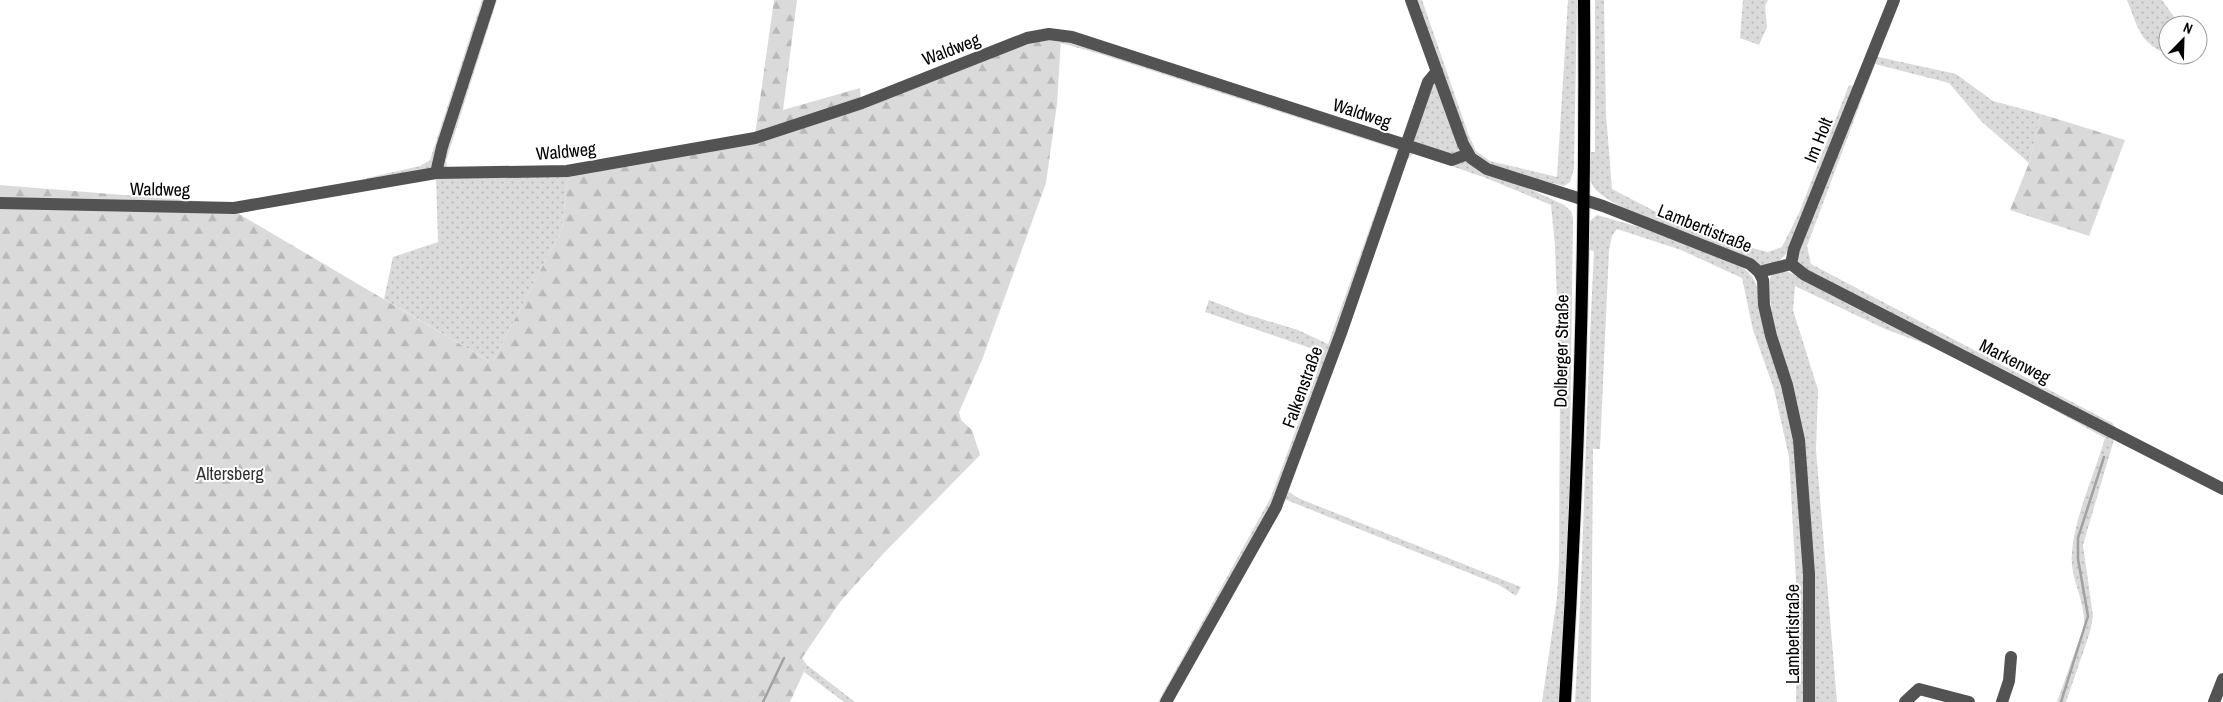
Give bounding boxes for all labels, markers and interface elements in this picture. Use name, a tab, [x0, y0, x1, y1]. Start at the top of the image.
north arrow	[2158, 15, 2208, 65]
text: N	[2181, 18, 2195, 38]
street label: Waldweg	[918, 26, 984, 71]
street label: Waldweg	[1330, 92, 1395, 134]
street label: Im Holt	[1798, 114, 1838, 166]
street label: Waldweg	[535, 136, 598, 166]
street label: Waldweg	[130, 176, 191, 202]
street label: Lambertistraße	[1654, 198, 1756, 258]
street label: Dolberger Straße	[1548, 294, 1574, 408]
street label: Markenweg	[1975, 333, 2055, 390]
street label: Falkenstraße	[1276, 343, 1328, 431]
park label: Altersberg	[195, 461, 264, 486]
street label: Lambertistraße	[1780, 584, 1805, 684]

